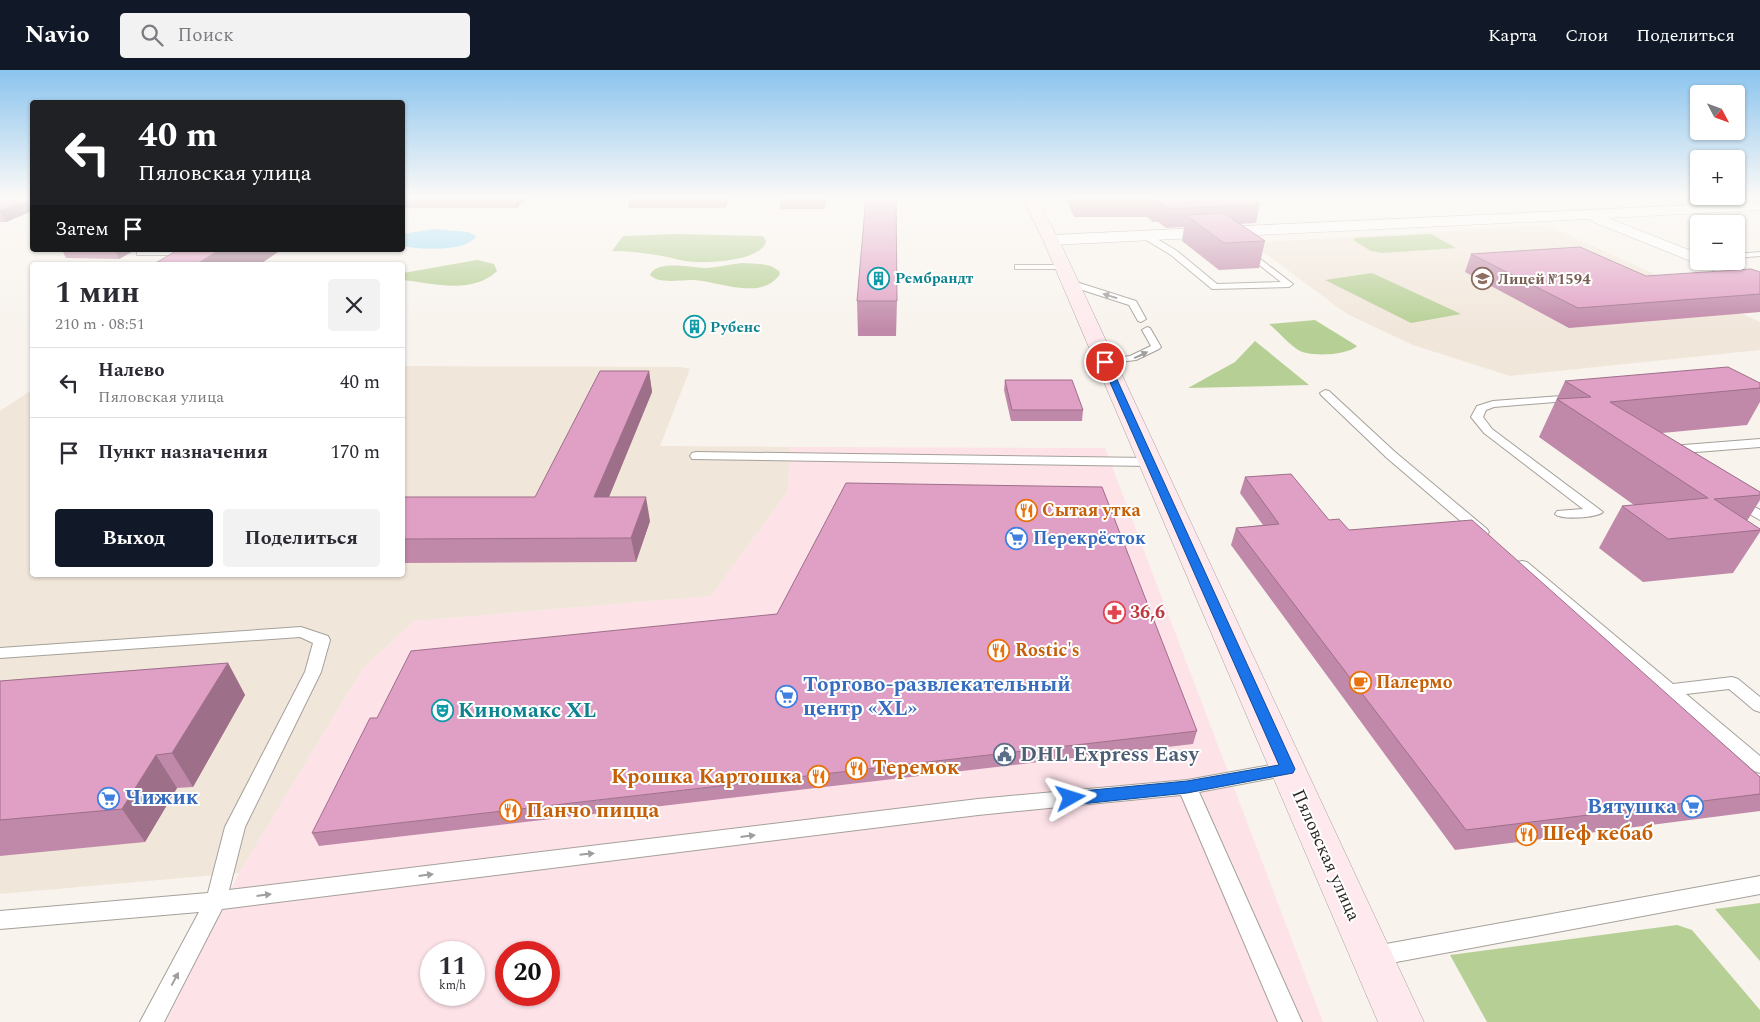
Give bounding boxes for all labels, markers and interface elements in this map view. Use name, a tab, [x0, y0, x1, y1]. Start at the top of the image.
search box	[120, 13, 470, 58]
text: Navio	[25, 17, 90, 53]
icon: search	[138, 21, 166, 49]
text: Поиск	[178, 21, 234, 50]
text: Карта	[1488, 22, 1537, 49]
text: Слои	[1565, 22, 1608, 49]
text: Поделиться	[1636, 22, 1735, 49]
north arrow	[1690, 85, 1745, 140]
map controls	[1690, 85, 1745, 270]
text: 40 m	[138, 109, 218, 162]
icon: left	[55, 120, 120, 185]
button: +	[1690, 150, 1745, 205]
text: Пяловская улица	[138, 157, 311, 190]
text: Затем	[55, 215, 109, 244]
icon: arrive	[119, 215, 147, 243]
button: −	[1690, 215, 1745, 270]
building icon: Рембрандт	[867, 266, 891, 290]
place label: Рембрандт	[895, 267, 974, 290]
school or university icon: Лицей №1594	[1470, 267, 1494, 291]
place label: Лицей №1594	[1498, 268, 1591, 291]
text: 1 мин	[55, 270, 140, 316]
button: close	[328, 279, 380, 331]
one-way arrow	[1103, 291, 1118, 299]
text: 210 m · 08:51	[55, 312, 145, 336]
building icon: Рубенс	[682, 315, 706, 339]
place label: Рубенс	[710, 316, 761, 339]
pin	[1084, 341, 1126, 383]
icon: arrive	[1091, 348, 1119, 376]
one-way arrow	[1134, 351, 1148, 359]
text: Налево	[98, 356, 165, 385]
text: 40 m	[340, 368, 380, 397]
icon: left	[55, 369, 83, 397]
text: Пяловская улица	[98, 385, 224, 409]
text: Пункт назначения	[98, 438, 268, 467]
text: 170 m	[330, 438, 380, 467]
icon: arrive	[55, 439, 83, 467]
place label: Сытая утка	[1042, 497, 1141, 524]
restaurant icon: Сытая утка	[1014, 498, 1038, 522]
button: Выход	[55, 509, 213, 567]
button: Поделиться	[223, 509, 380, 567]
place label: Перекрёсток	[1033, 525, 1146, 552]
supermarket icon: Перекрёсток	[1005, 526, 1029, 550]
place label: 36,6	[1130, 599, 1165, 626]
pharmacy icon: 36,6	[1102, 600, 1126, 624]
place label: Rostic's	[1015, 637, 1080, 664]
restaurant icon: Rostic's	[987, 638, 1011, 662]
place label: Торгово-развлекательный центр «XL»	[803, 669, 1071, 725]
place label: Палермо	[1376, 669, 1453, 696]
cafe icon: Палермо	[1348, 670, 1372, 694]
supermarket icon: Торгово-развлекательный центр «XL»	[775, 685, 799, 709]
place label: Киномакс XL	[458, 695, 596, 727]
theatre icon: Киномакс XL	[430, 699, 454, 723]
place label: DHL Express Easy	[1020, 739, 1200, 771]
public building icon: DHL Express Easy	[992, 743, 1016, 767]
place label: Теремок	[872, 752, 960, 784]
restaurant icon: Теремок	[844, 756, 868, 780]
place label: Крошка Картошка	[611, 761, 802, 793]
restaurant icon: Крошка Картошка	[806, 765, 830, 789]
position arrow	[1044, 771, 1096, 823]
place label: Чижик	[125, 782, 199, 814]
street label: Пяловская улица	[1285, 785, 1367, 925]
supermarket icon: Чижик	[97, 786, 121, 810]
place label: Вятушка	[1587, 791, 1677, 823]
place label: Панчо пицца	[526, 795, 660, 827]
supermarket icon: Вятушка	[1681, 795, 1705, 819]
restaurant icon: Панчо пицца	[498, 799, 522, 823]
place label: Шеф кебаб	[1542, 818, 1653, 850]
restaurant icon: Шеф кебаб	[1514, 822, 1538, 846]
one-way arrow	[741, 832, 757, 840]
one-way arrow	[579, 850, 595, 858]
one-way arrow	[418, 871, 434, 879]
one-way arrow	[257, 891, 273, 899]
speed limit sign: 20	[495, 941, 560, 1006]
text: 11	[438, 948, 467, 986]
one-way arrow	[171, 972, 179, 986]
text: km/h	[439, 976, 466, 995]

